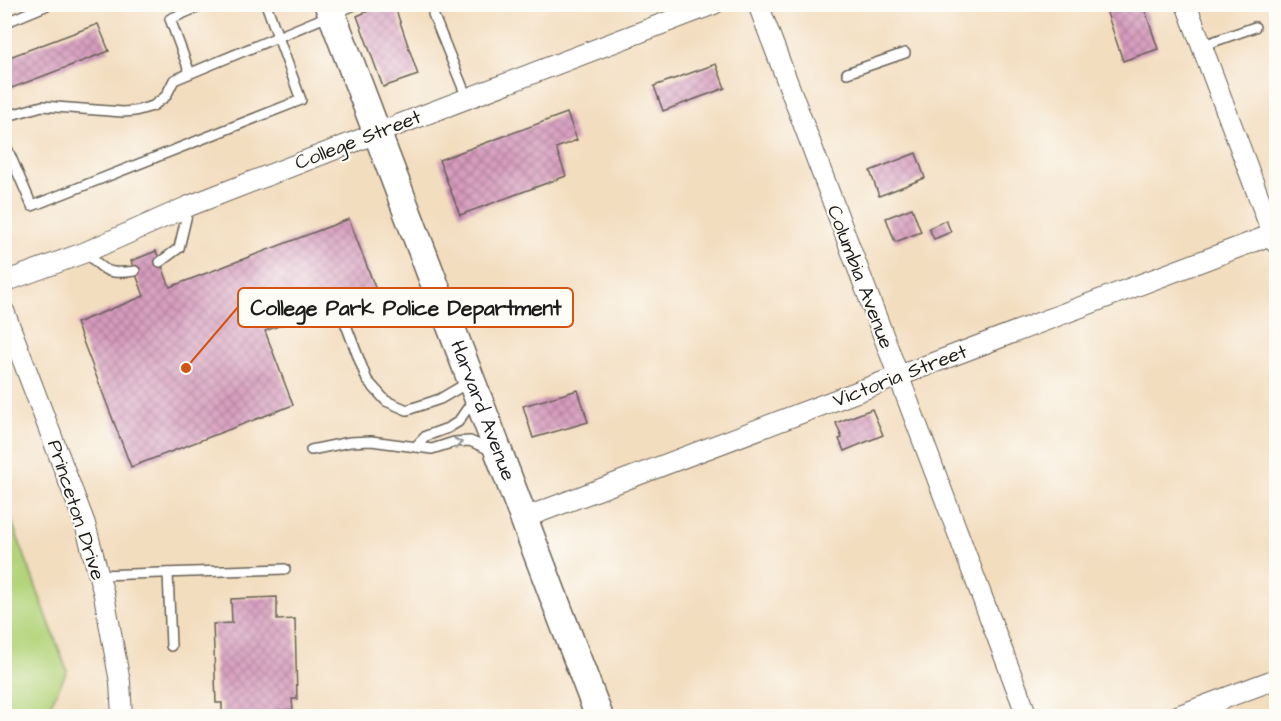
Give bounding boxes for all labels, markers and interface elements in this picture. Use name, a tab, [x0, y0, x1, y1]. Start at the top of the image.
street label: College Street	[291, 103, 426, 178]
street label: Columbia Avenue	[820, 201, 900, 353]
callout: College Park Police Department	[238, 288, 573, 327]
text: College Park Police Department	[250, 294, 562, 325]
street label: Harvard Avenue	[443, 336, 522, 485]
street label: Victoria Street	[829, 338, 971, 414]
street label: Princeton Drive	[40, 436, 112, 584]
one-way arrow	[454, 437, 463, 449]

